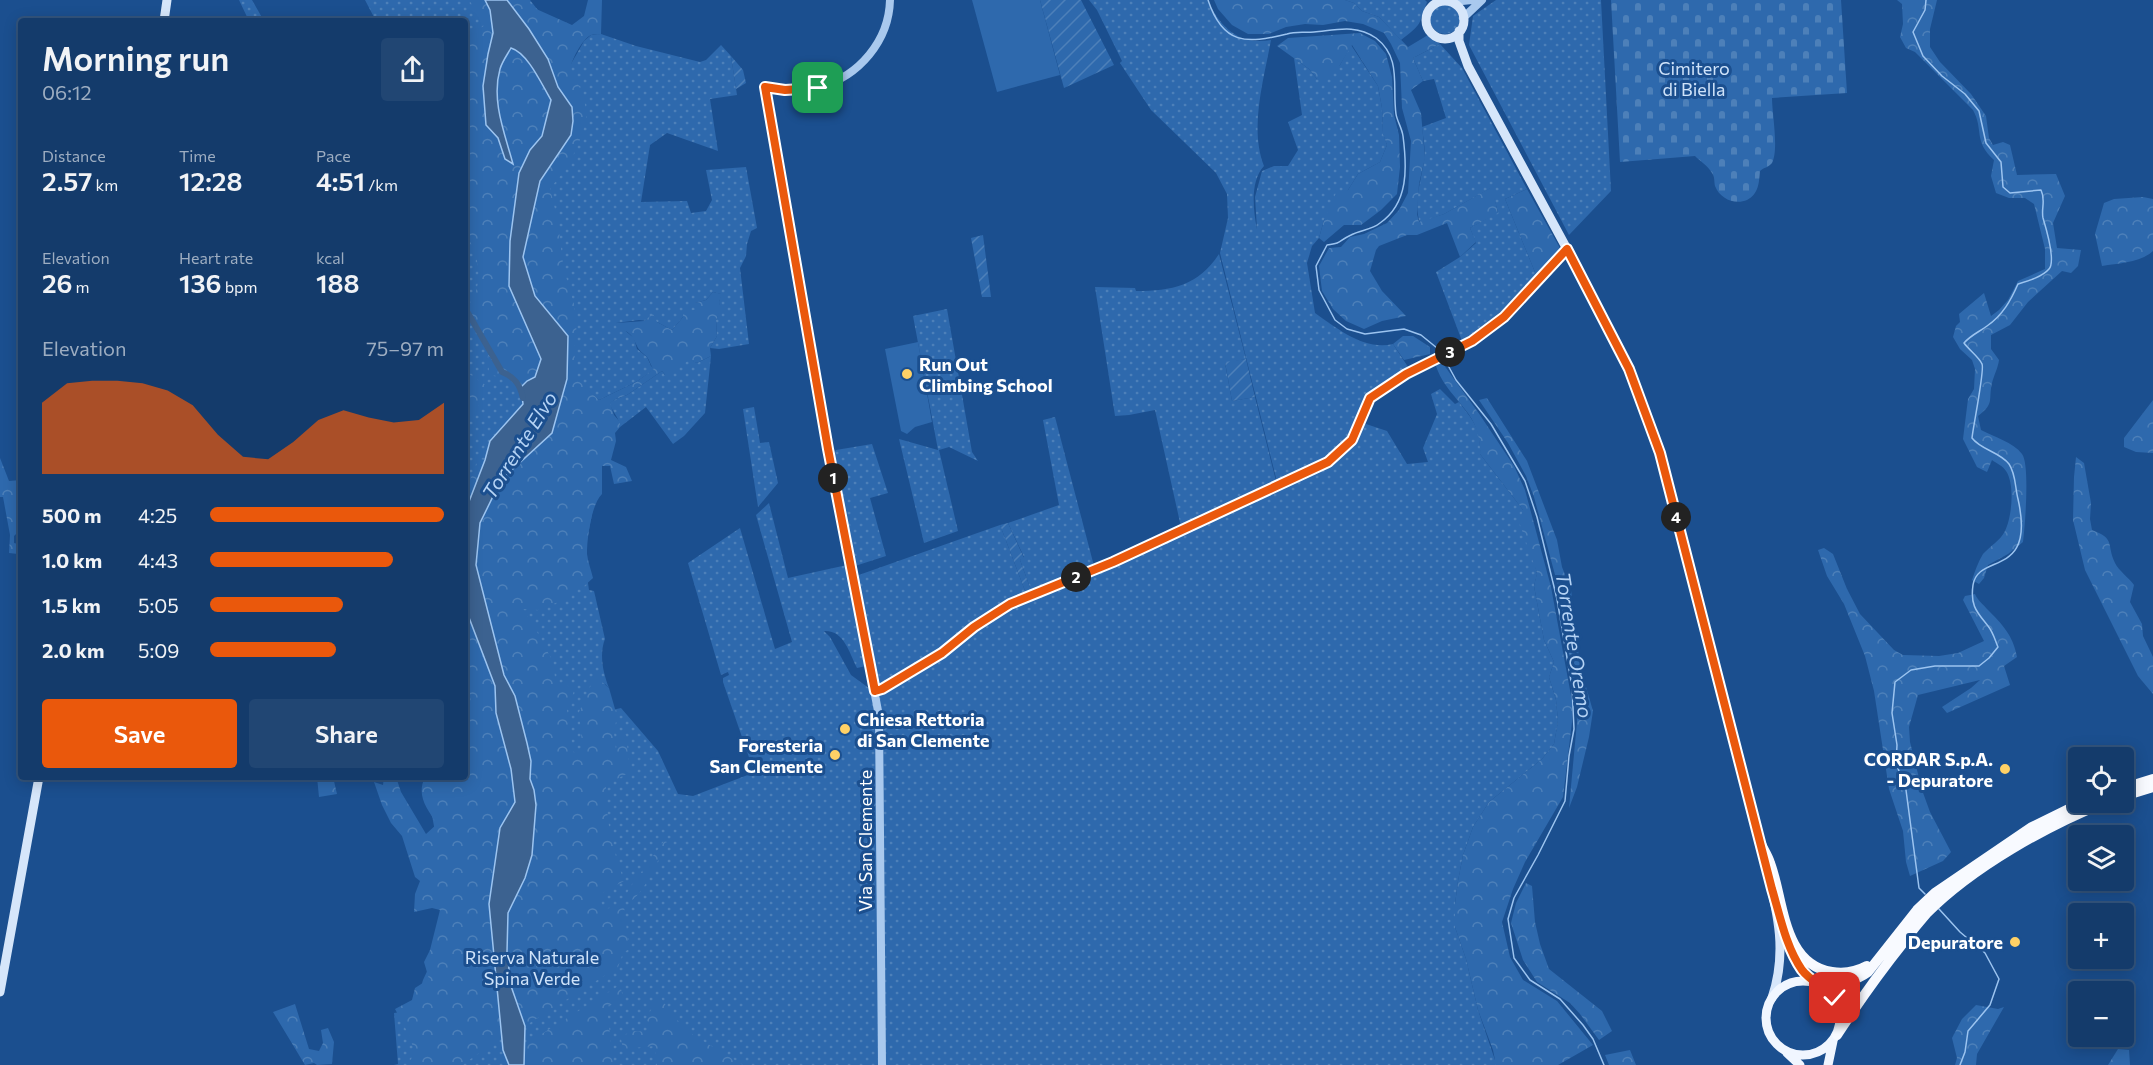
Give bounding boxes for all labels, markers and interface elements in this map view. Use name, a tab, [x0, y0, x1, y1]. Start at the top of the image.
text: Morning run	[42, 37, 229, 78]
button: share	[381, 38, 444, 101]
park label: Cimitero di Biella	[1658, 57, 1730, 100]
pin	[792, 62, 843, 113]
icon: arrive	[801, 71, 834, 104]
text: 06:12	[42, 80, 92, 104]
text: Distance	[42, 146, 106, 165]
text: Time	[179, 146, 216, 165]
text: Pace	[316, 146, 351, 165]
text: 2.57	[42, 165, 92, 196]
text: 12:28	[179, 165, 242, 196]
text: 4:51	[316, 165, 365, 196]
text: km	[92, 175, 118, 194]
text: /km	[365, 175, 398, 194]
text: Elevation	[42, 248, 110, 267]
text: Heart rate	[179, 248, 253, 267]
text: kcal	[316, 248, 345, 267]
text: 26	[42, 267, 72, 298]
text: 136	[179, 267, 222, 298]
text: 188	[316, 267, 360, 298]
text: m	[72, 277, 90, 296]
text: bpm	[222, 277, 258, 296]
text: Elevation	[42, 336, 127, 360]
text: 75–97 m	[366, 336, 444, 360]
pin: 3	[1435, 337, 1465, 367]
text: 3	[1445, 342, 1455, 361]
place label: Run Out Climbing School	[919, 353, 1053, 396]
marker: Run Out Climbing School	[900, 367, 914, 381]
water label: Torrente Elvo	[476, 387, 562, 503]
pin: 1	[818, 463, 848, 493]
text: 1	[829, 468, 837, 487]
pin: 4	[1661, 502, 1691, 532]
text: 500 m	[42, 503, 102, 527]
text: 4:25	[138, 503, 177, 527]
text: 4	[1671, 507, 1681, 526]
text: 1.0 km	[42, 548, 102, 572]
text: 4:43	[138, 548, 178, 572]
pin: 2	[1061, 562, 1091, 592]
text: 2	[1071, 567, 1081, 586]
water label: Torrente Oremo	[1552, 570, 1598, 720]
text: 1.5 km	[42, 593, 101, 617]
text: 5:05	[138, 593, 179, 617]
text: 2.0 km	[42, 638, 104, 662]
text: 5:09	[138, 638, 179, 662]
button: Save	[42, 699, 237, 768]
button: Share	[249, 699, 444, 768]
place label: Chiesa Rettoria di San Clemente	[857, 708, 989, 751]
marker: Chiesa Rettoria di San Clemente	[838, 722, 852, 736]
place label: Foresteria San Clemente	[710, 734, 823, 777]
map controls	[2068, 747, 2134, 1047]
button: locate	[2068, 747, 2134, 813]
marker: Foresteria San Clemente	[828, 748, 842, 762]
place label: CORDAR S.p.A. - Depuratore	[1864, 748, 1993, 791]
marker: CORDAR S.p.A. - Depuratore	[1998, 762, 2012, 776]
street label: Via San Clemente	[854, 770, 876, 912]
button: layers	[2068, 825, 2134, 891]
button: +	[2068, 903, 2134, 969]
place label: Depuratore	[1908, 931, 2003, 953]
marker: Depuratore	[2008, 935, 2022, 949]
park label: Riserva Naturale Spina Verde	[465, 946, 599, 989]
pin	[1809, 972, 1860, 1023]
icon: check	[1818, 981, 1851, 1014]
button: −	[2068, 981, 2134, 1047]

